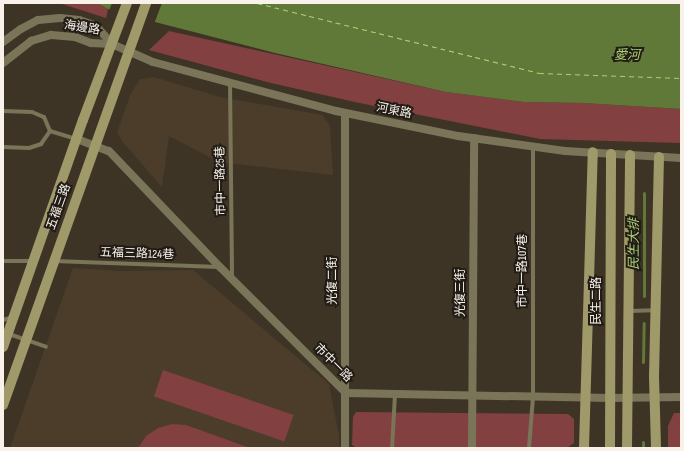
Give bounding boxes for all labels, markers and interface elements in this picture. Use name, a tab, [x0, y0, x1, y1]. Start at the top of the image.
street label: 海邊路	[63, 18, 101, 38]
water label: 愛河	[614, 47, 640, 63]
street label: 河東路	[375, 100, 413, 122]
street label: 市中一路25巷	[213, 146, 229, 216]
street label: 五福三路	[44, 182, 74, 232]
water label: 民生大排	[626, 218, 642, 270]
street label: 市中一路107巷	[516, 234, 530, 308]
street label: 五福三路124巷	[100, 246, 174, 262]
street label: 光復二街	[326, 257, 340, 305]
street label: 光復三街	[454, 269, 468, 317]
street label: 民生二路	[590, 277, 604, 325]
street label: 市中一路	[311, 341, 355, 385]

